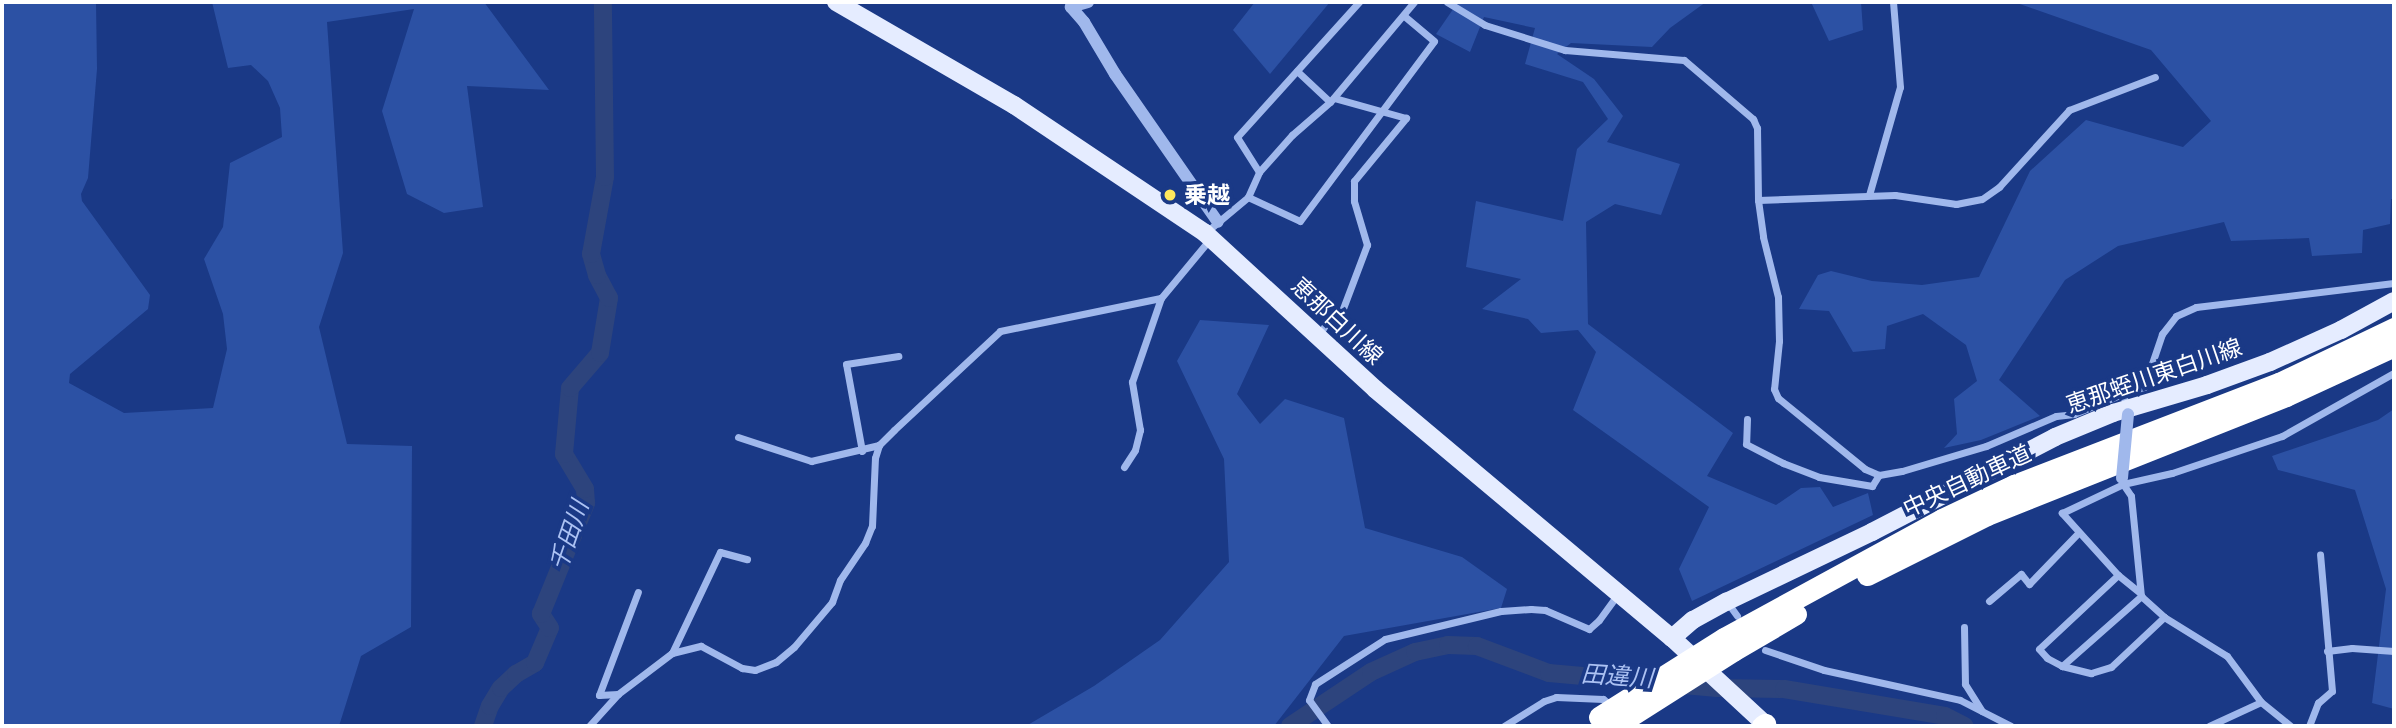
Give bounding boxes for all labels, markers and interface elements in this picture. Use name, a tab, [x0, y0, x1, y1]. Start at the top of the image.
place label: 乗越	[1184, 181, 1230, 209]
marker: 乗越	[1162, 187, 1178, 203]
street label: 恵那白川線	[1286, 272, 1388, 370]
street label: 恵那蛭川東白川線	[2063, 333, 2245, 419]
street label: 中央自動車道	[1899, 439, 2035, 523]
water label: 千田川	[545, 497, 595, 575]
water label: 田違川	[1580, 660, 1654, 694]

